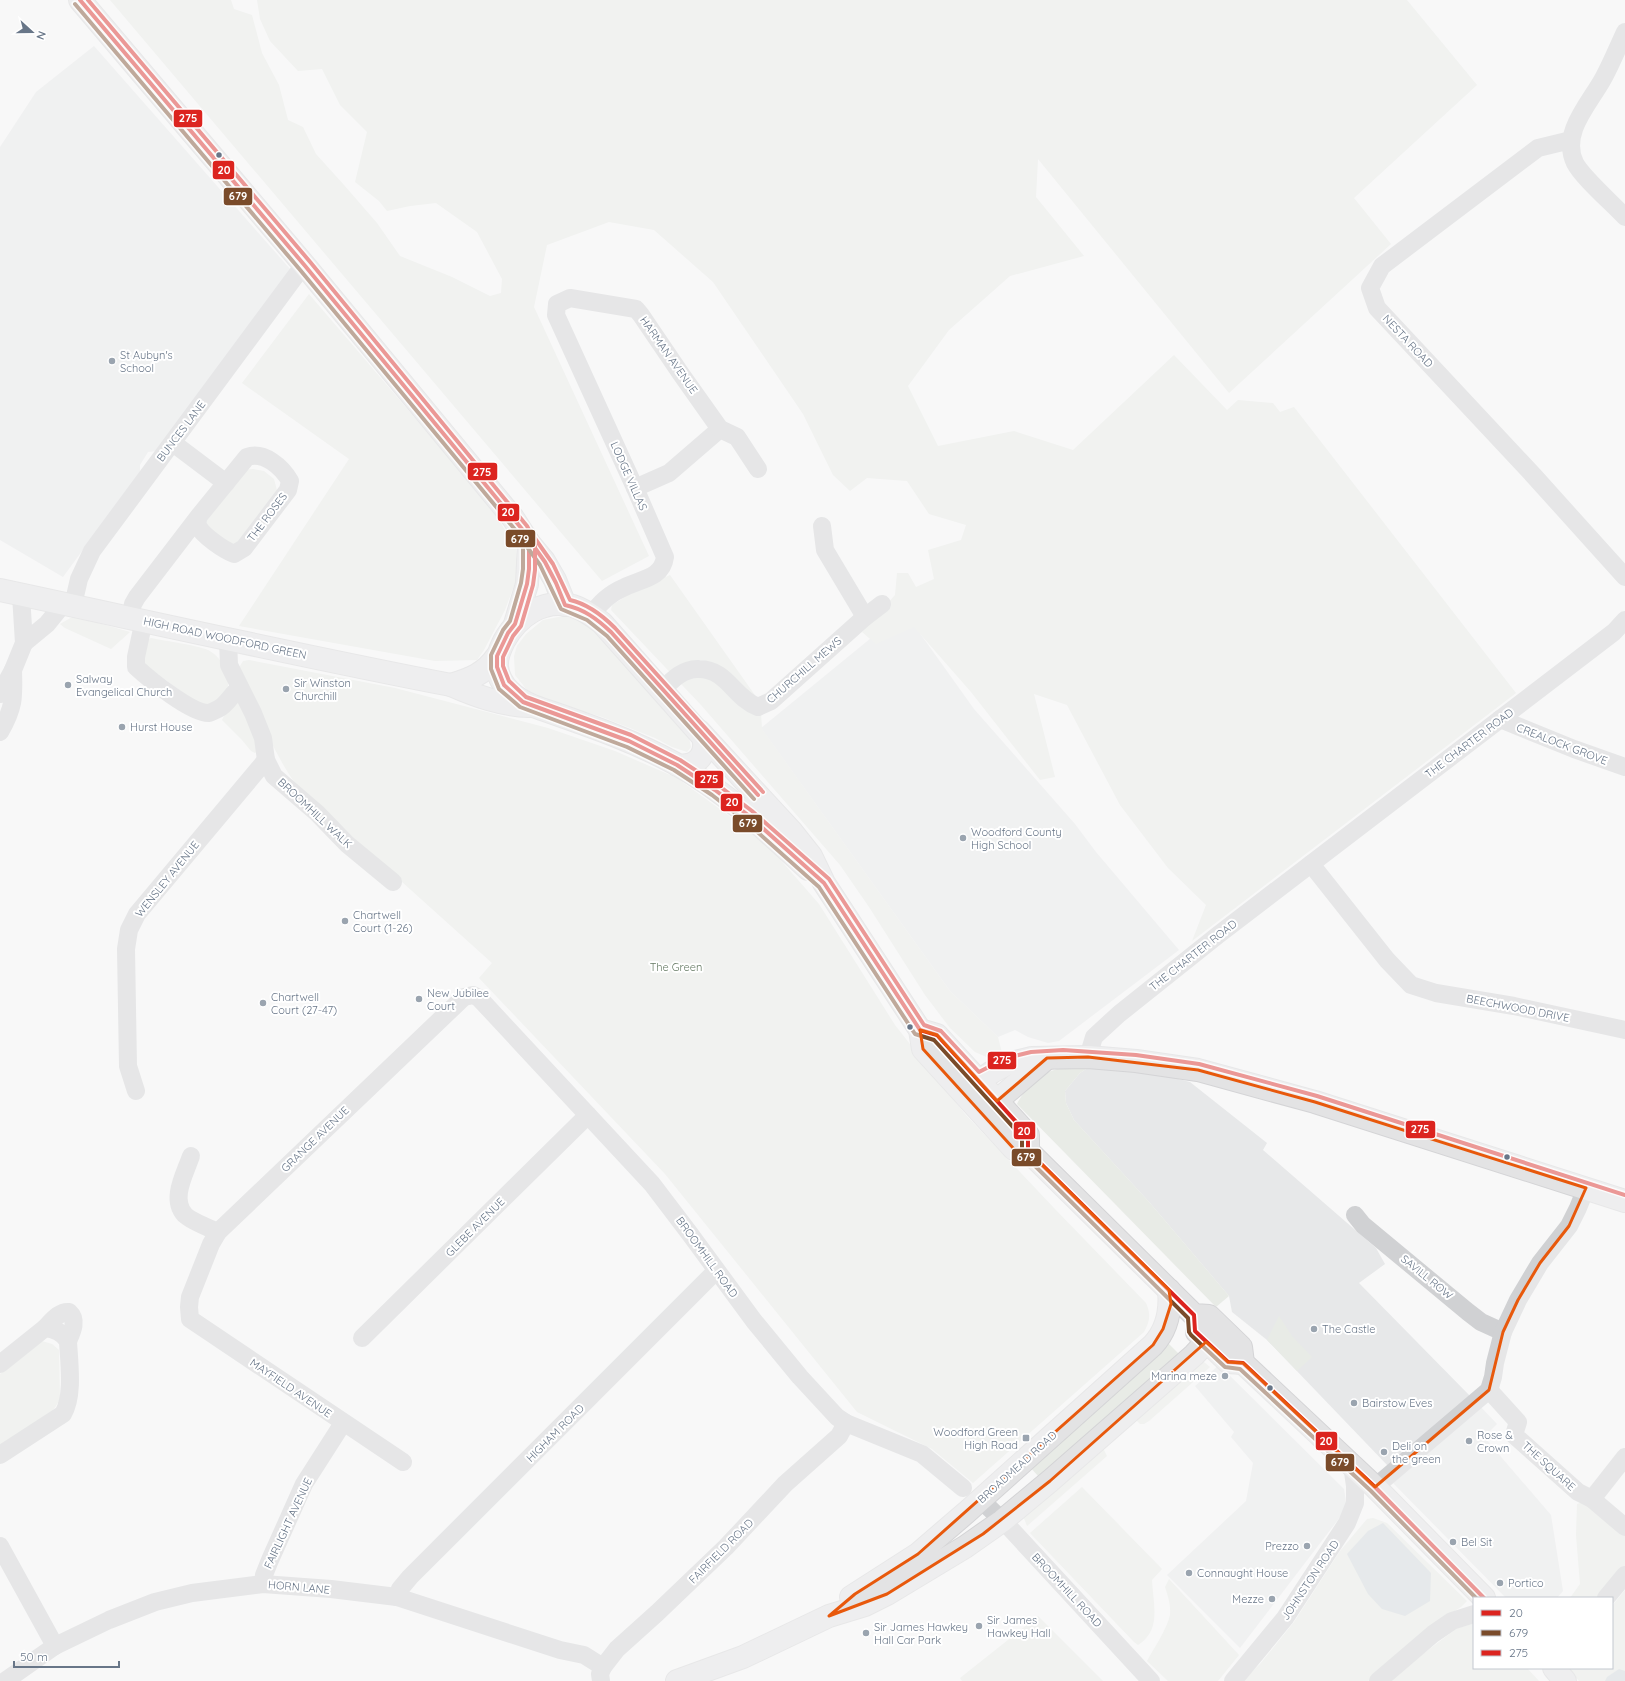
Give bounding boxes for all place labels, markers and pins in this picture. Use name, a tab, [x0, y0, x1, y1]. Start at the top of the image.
unlabelled marker	[214, 150, 224, 160]
place label: St Aubyn's School	[120, 348, 173, 375]
marker: St Aubyn's School	[107, 356, 117, 366]
place label: Salway Evangelical Church	[76, 672, 172, 699]
place label: Sir Winston Churchill	[294, 676, 351, 703]
marker: Salway Evangelical Church	[63, 680, 73, 690]
marker: Sir Winston Churchill	[281, 684, 291, 694]
place label: Hurst House	[130, 720, 193, 734]
marker: Hurst House	[117, 722, 127, 732]
place label: Woodford County High School	[971, 825, 1062, 852]
marker: Woodford County High School	[958, 833, 968, 843]
place label: Chartwell Court (1-26)	[353, 908, 413, 935]
marker: Chartwell Court (1-26)	[340, 916, 350, 926]
place label: New Jubilee Court	[427, 986, 489, 1013]
place label: Chartwell Court (27-47)	[271, 990, 337, 1017]
marker: New Jubilee Court	[414, 994, 424, 1004]
marker: Chartwell Court (27-47)	[258, 998, 268, 1008]
unlabelled marker	[905, 1022, 915, 1032]
unlabelled marker	[1502, 1152, 1512, 1162]
place label: The Castle	[1322, 1322, 1375, 1336]
marker: The Castle	[1309, 1324, 1319, 1334]
place label: Marina meze	[1151, 1369, 1217, 1383]
marker: Marina meze	[1220, 1371, 1230, 1381]
unlabelled marker	[1265, 1383, 1275, 1393]
place label: Bairstow Eves	[1362, 1396, 1432, 1410]
marker: Bairstow Eves	[1349, 1398, 1359, 1408]
place label: Woodford Green High Road	[933, 1425, 1018, 1452]
place label: Rose & Crown	[1477, 1428, 1513, 1455]
marker: Woodford Green High Road	[1021, 1433, 1031, 1443]
marker: Rose & Crown	[1464, 1436, 1474, 1446]
place label: Deli on the green	[1392, 1439, 1441, 1466]
marker: Deli on the green	[1379, 1447, 1389, 1457]
place label: Bel Sit	[1461, 1535, 1492, 1549]
marker: Bel Sit	[1448, 1537, 1458, 1547]
place label: Prezzo	[1265, 1539, 1299, 1553]
marker: Prezzo	[1302, 1541, 1312, 1551]
place label: Connaught House	[1197, 1566, 1288, 1580]
marker: Connaught House	[1184, 1568, 1194, 1578]
place label: Portico	[1508, 1576, 1544, 1590]
marker: Portico	[1495, 1578, 1505, 1588]
place label: Mezze	[1232, 1592, 1264, 1606]
marker: Mezze	[1267, 1594, 1277, 1604]
place label: Sir James Hawkey Hall	[987, 1613, 1051, 1640]
place label: Sir James Hawkey Hall Car Park	[874, 1620, 968, 1647]
marker: Sir James Hawkey Hall	[974, 1621, 984, 1631]
marker: Sir James Hawkey Hall Car Park	[861, 1628, 871, 1638]

